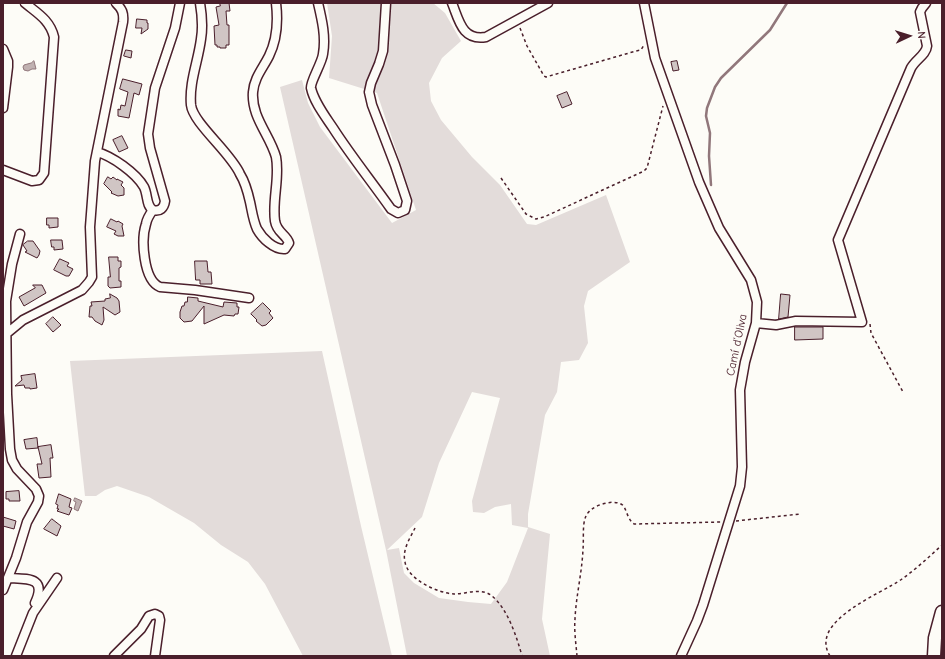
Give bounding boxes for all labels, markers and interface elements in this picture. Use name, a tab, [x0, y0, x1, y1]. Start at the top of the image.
north arrow	[889, 16, 929, 56]
text: N	[915, 31, 928, 39]
street label: Camí d’Oliva	[723, 313, 751, 377]

